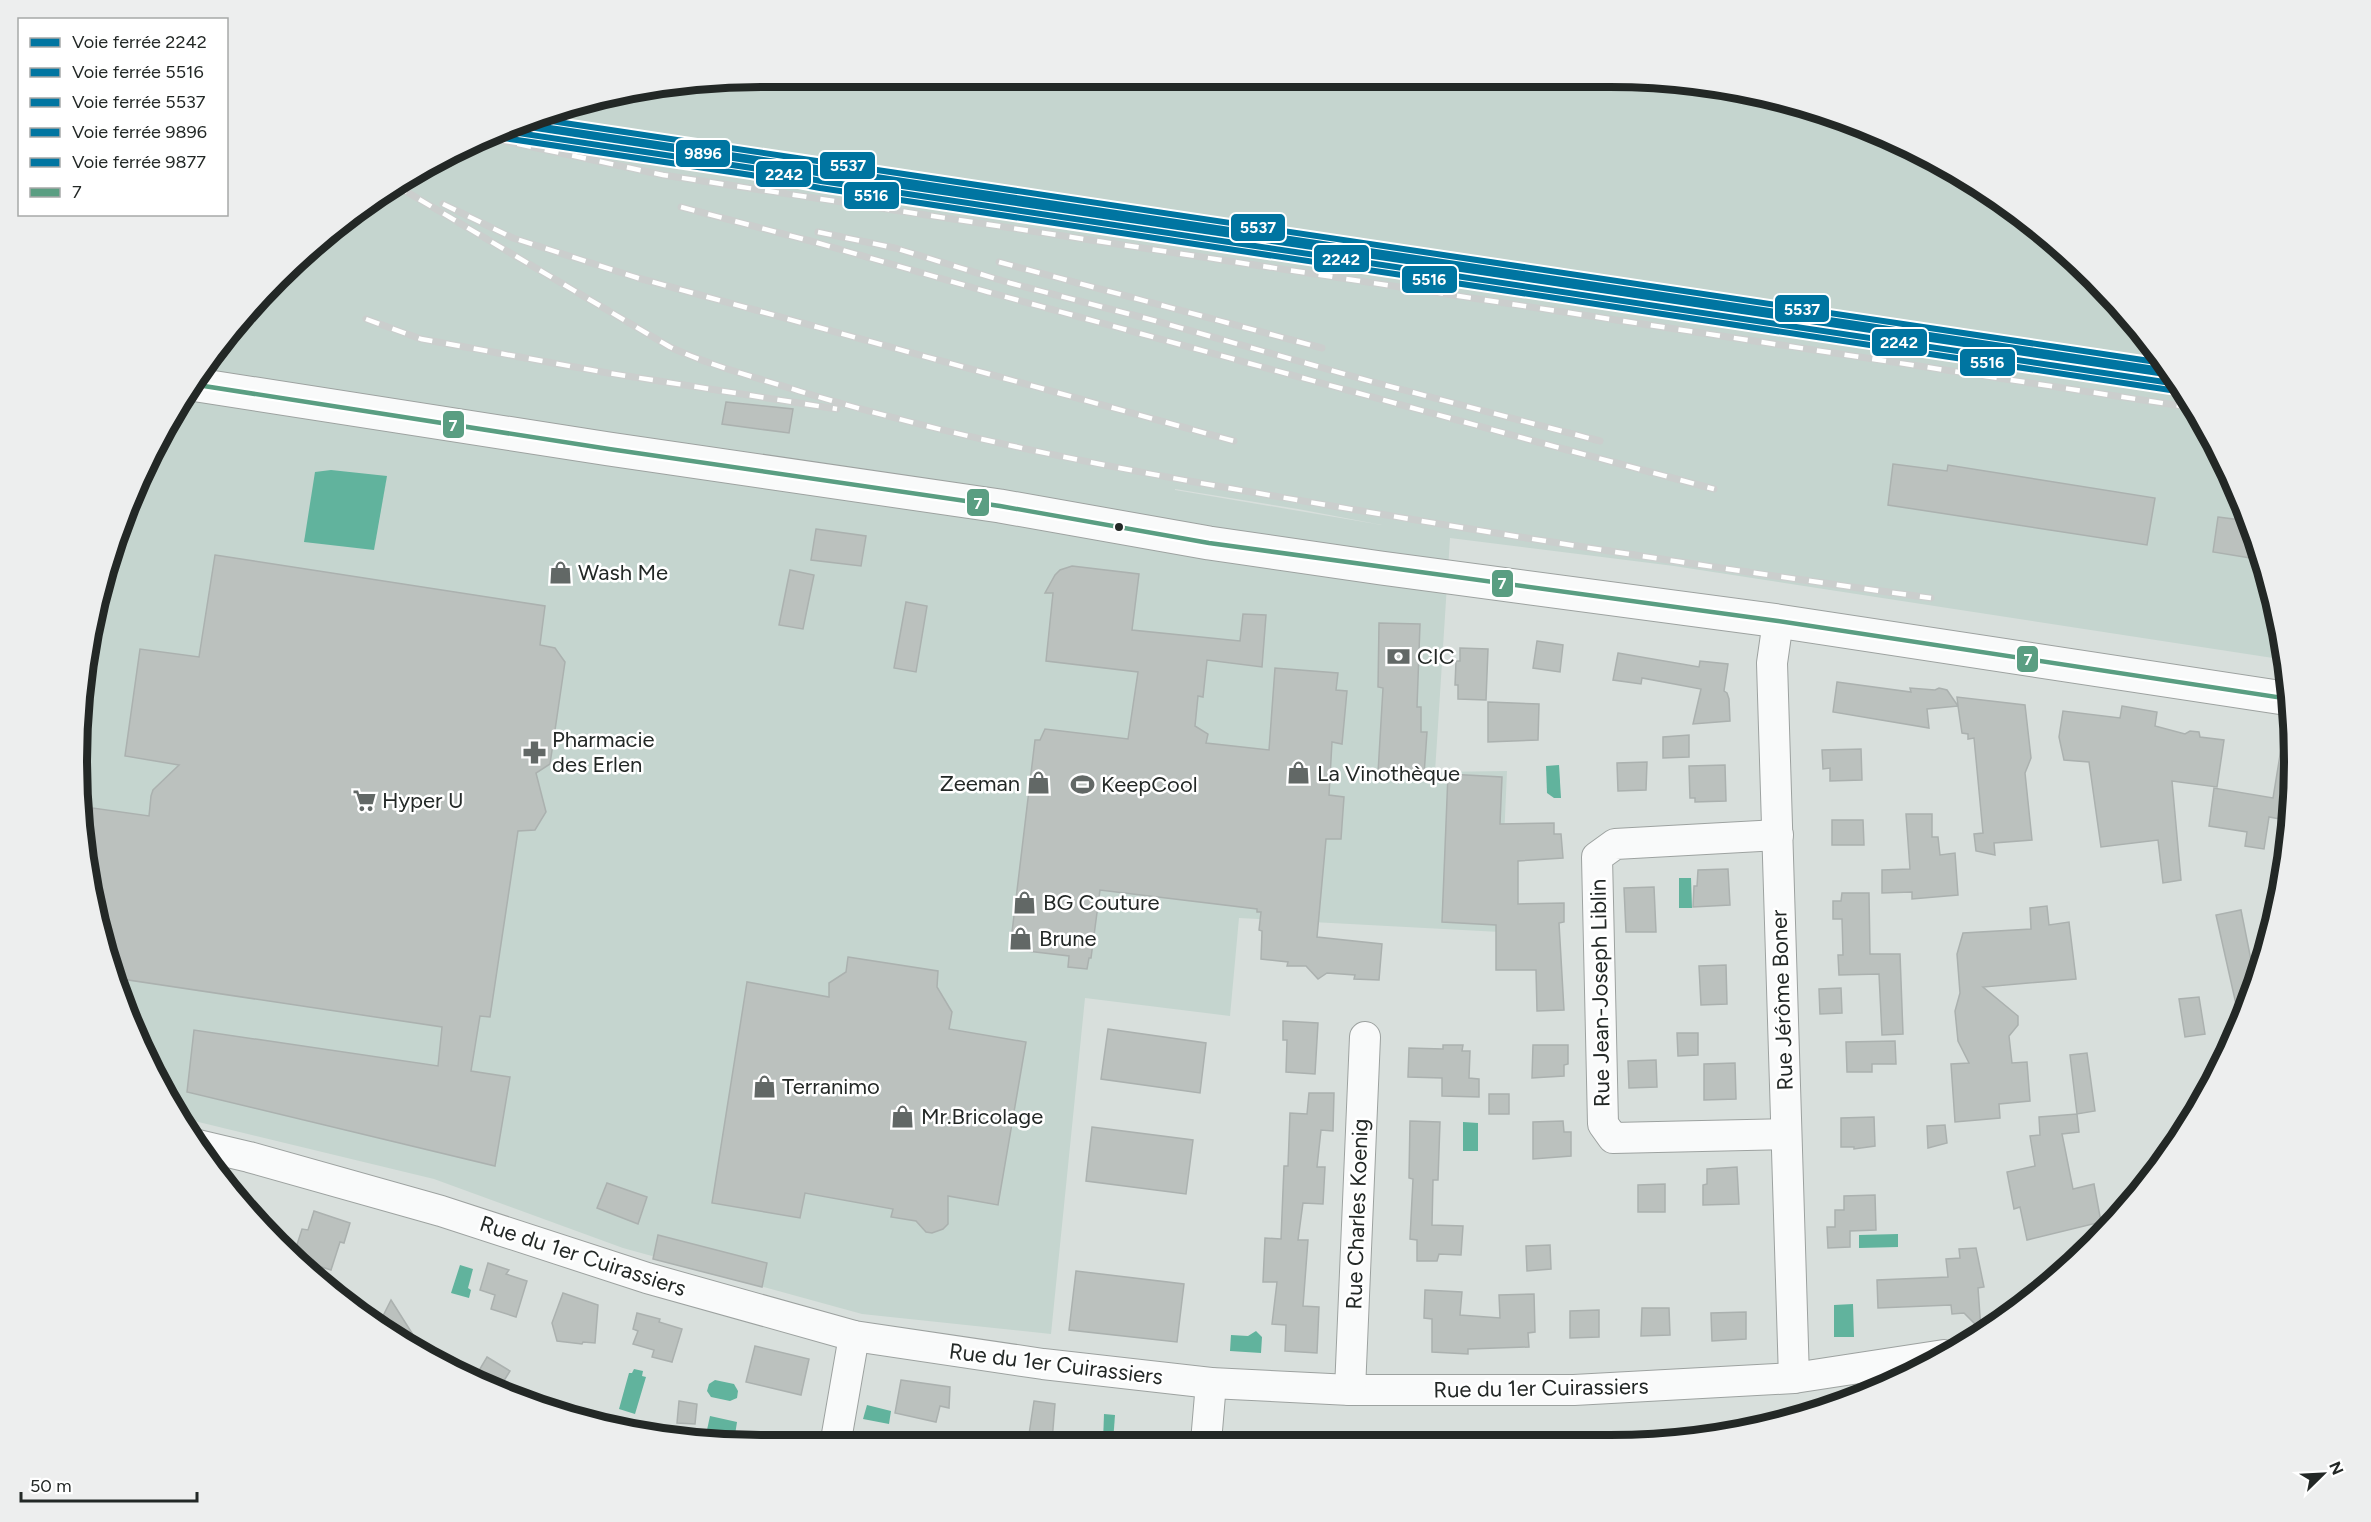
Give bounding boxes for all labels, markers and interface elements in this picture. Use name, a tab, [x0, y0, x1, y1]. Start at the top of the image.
legend	[18, 18, 228, 216]
text: Voie ferrée 2242	[72, 31, 207, 53]
text: Voie ferrée 5516	[72, 61, 204, 83]
text: Voie ferrée 5537	[72, 91, 206, 113]
text: Voie ferrée 9896	[72, 121, 207, 143]
line badge: 9896	[675, 139, 731, 168]
text: 9896	[684, 144, 722, 163]
text: Voie ferrée 9877	[72, 151, 206, 173]
line badge: 5537	[819, 151, 876, 180]
text: 5537	[830, 156, 866, 175]
line badge: 2242	[755, 160, 812, 188]
text: 2242	[765, 165, 803, 184]
text: 7	[72, 181, 82, 203]
line badge: 5516	[843, 181, 900, 210]
text: 5516	[854, 186, 888, 205]
line badge: 5537	[1230, 213, 1286, 242]
text: 5537	[1240, 218, 1276, 237]
line badge: 2242	[1313, 244, 1370, 273]
text: 2242	[1322, 250, 1360, 269]
line badge: 5516	[1401, 265, 1458, 294]
text: 5516	[1412, 270, 1446, 289]
line badge: 5537	[1774, 294, 1830, 323]
text: 5537	[1784, 300, 1820, 319]
line badge: 2242	[1871, 328, 1928, 357]
text: 2242	[1880, 333, 1918, 352]
line badge: 5516	[1959, 348, 2016, 377]
text: 5516	[1970, 353, 2004, 372]
line badge: 7	[442, 410, 465, 439]
text: 7	[449, 416, 458, 435]
line badge: 7	[966, 488, 990, 517]
text: 7	[974, 494, 983, 513]
unlabelled marker	[1113, 521, 1125, 533]
shop icon: Wash Me	[547, 559, 573, 585]
place label: Wash Me	[578, 559, 668, 586]
line badge: 7	[1491, 569, 1514, 598]
text: 7	[1498, 574, 1507, 593]
bank icon: CIC	[1386, 643, 1412, 669]
place label: CIC	[1417, 643, 1455, 670]
line badge: 7	[2016, 645, 2039, 673]
text: 7	[2024, 650, 2033, 669]
place label: Pharmacie des Erlen	[552, 726, 655, 778]
pharmacy icon: Pharmacie des Erlen	[521, 739, 547, 765]
shop icon: La Vinothèque	[1286, 760, 1312, 786]
place label: La Vinothèque	[1317, 760, 1460, 787]
place label: Zeeman	[940, 770, 1020, 797]
shop icon: Zeeman	[1025, 770, 1051, 796]
sports icon: KeepCool	[1070, 771, 1096, 797]
place label: KeepCool	[1101, 771, 1198, 798]
supermarket icon: Hyper U	[351, 787, 377, 813]
place label: Hyper U	[382, 787, 464, 814]
street label: Rue Jean-Joseph Liblin	[1585, 879, 1615, 1107]
shop icon: BG Couture	[1012, 889, 1038, 915]
place label: BG Couture	[1043, 889, 1160, 916]
street label: Rue Jérôme Boner	[1765, 908, 1799, 1091]
shop icon: Brune	[1008, 925, 1034, 951]
place label: Brune	[1039, 925, 1096, 952]
shop icon: Terranimo	[751, 1073, 777, 1099]
place label: Terranimo	[782, 1073, 880, 1100]
shop icon: Mr.Bricolage	[890, 1103, 916, 1129]
place label: Mr.Bricolage	[921, 1103, 1043, 1130]
street label: Rue Charles Koenig	[1340, 1118, 1374, 1310]
street label: Rue du 1er Cuirassiers	[476, 1210, 690, 1302]
street label: Rue du 1er Cuirassiers	[948, 1337, 1164, 1391]
street label: Rue du 1er Cuirassiers	[1433, 1373, 1649, 1403]
north arrow	[2293, 1444, 2353, 1504]
text: N	[2325, 1459, 2347, 1478]
scale bar	[21, 1465, 196, 1503]
text: 50 m	[30, 1475, 72, 1497]

